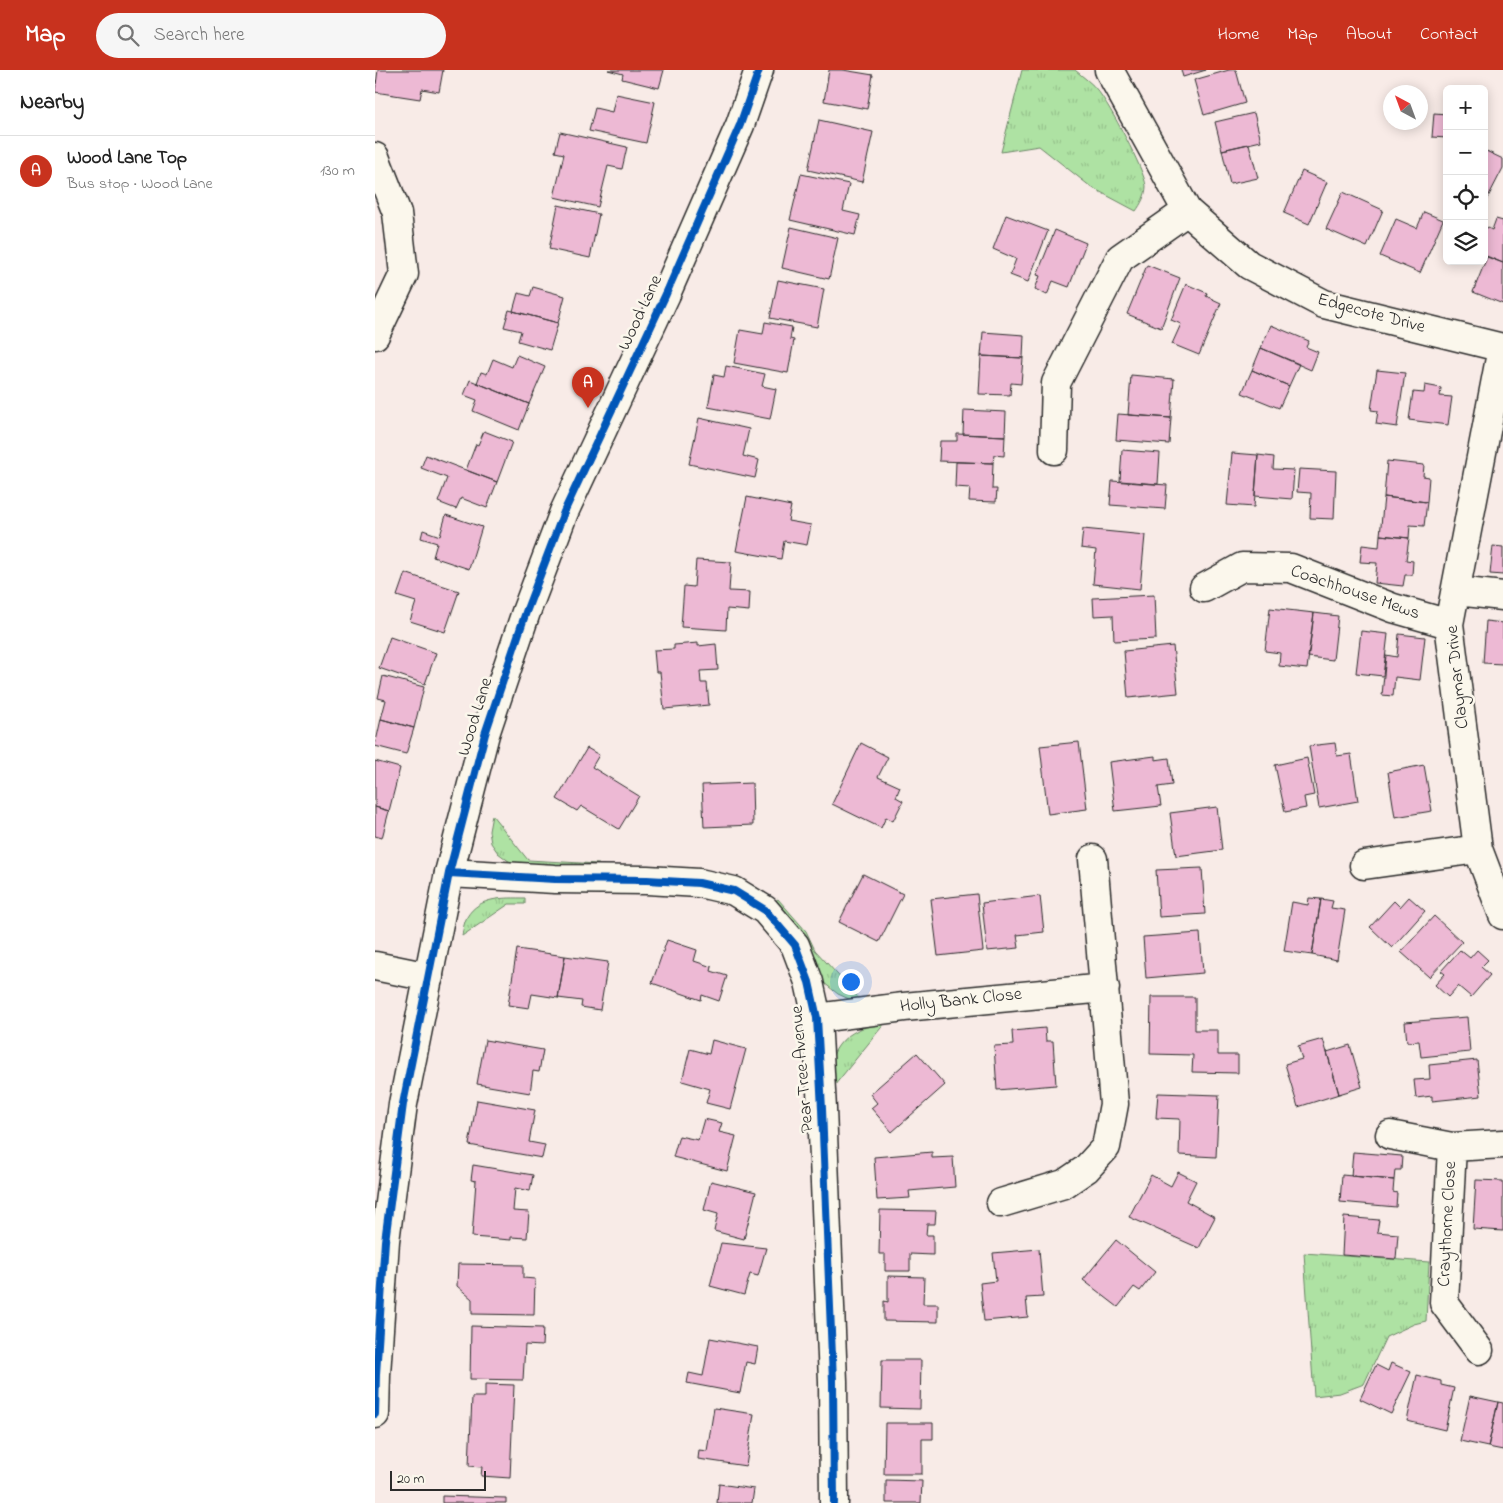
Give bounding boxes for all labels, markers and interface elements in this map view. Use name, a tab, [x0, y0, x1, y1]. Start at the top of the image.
search box	[96, 13, 446, 58]
text: Map	[25, 18, 66, 53]
icon: search	[114, 21, 142, 49]
text: Search here	[154, 22, 245, 49]
text: Home	[1218, 22, 1259, 48]
text: Map	[1287, 22, 1318, 48]
text: About	[1346, 22, 1392, 48]
text: Contact	[1420, 22, 1478, 48]
north arrow	[1383, 85, 1428, 130]
map controls	[1443, 85, 1488, 265]
button: +	[1443, 85, 1488, 130]
text: Nearby	[20, 88, 84, 118]
button: −	[1443, 130, 1488, 175]
text: Wood Lane Top	[67, 145, 187, 172]
text: A	[31, 159, 41, 183]
text: 130 m	[320, 159, 355, 183]
text: Bus stop · Wood Lane	[67, 172, 213, 196]
button: locate	[1443, 175, 1488, 220]
button: layers	[1443, 220, 1488, 265]
street label: Wood Lane	[612, 270, 670, 355]
street label: Edgecote Drive	[1314, 287, 1429, 342]
pin: A	[572, 367, 604, 408]
street label: Coachhouse Mews	[1287, 559, 1423, 627]
street label: Claymar Drive	[1440, 623, 1476, 730]
street label: Wood Lane	[452, 674, 500, 759]
your location	[838, 969, 864, 995]
street label: Holly Bank Close	[899, 982, 1024, 1020]
street label: Pear Tree Avenue	[784, 1003, 822, 1134]
street label: Craythorne Close	[1432, 1160, 1464, 1287]
scale bar	[390, 1468, 486, 1491]
text: 20 m	[397, 1469, 424, 1490]

